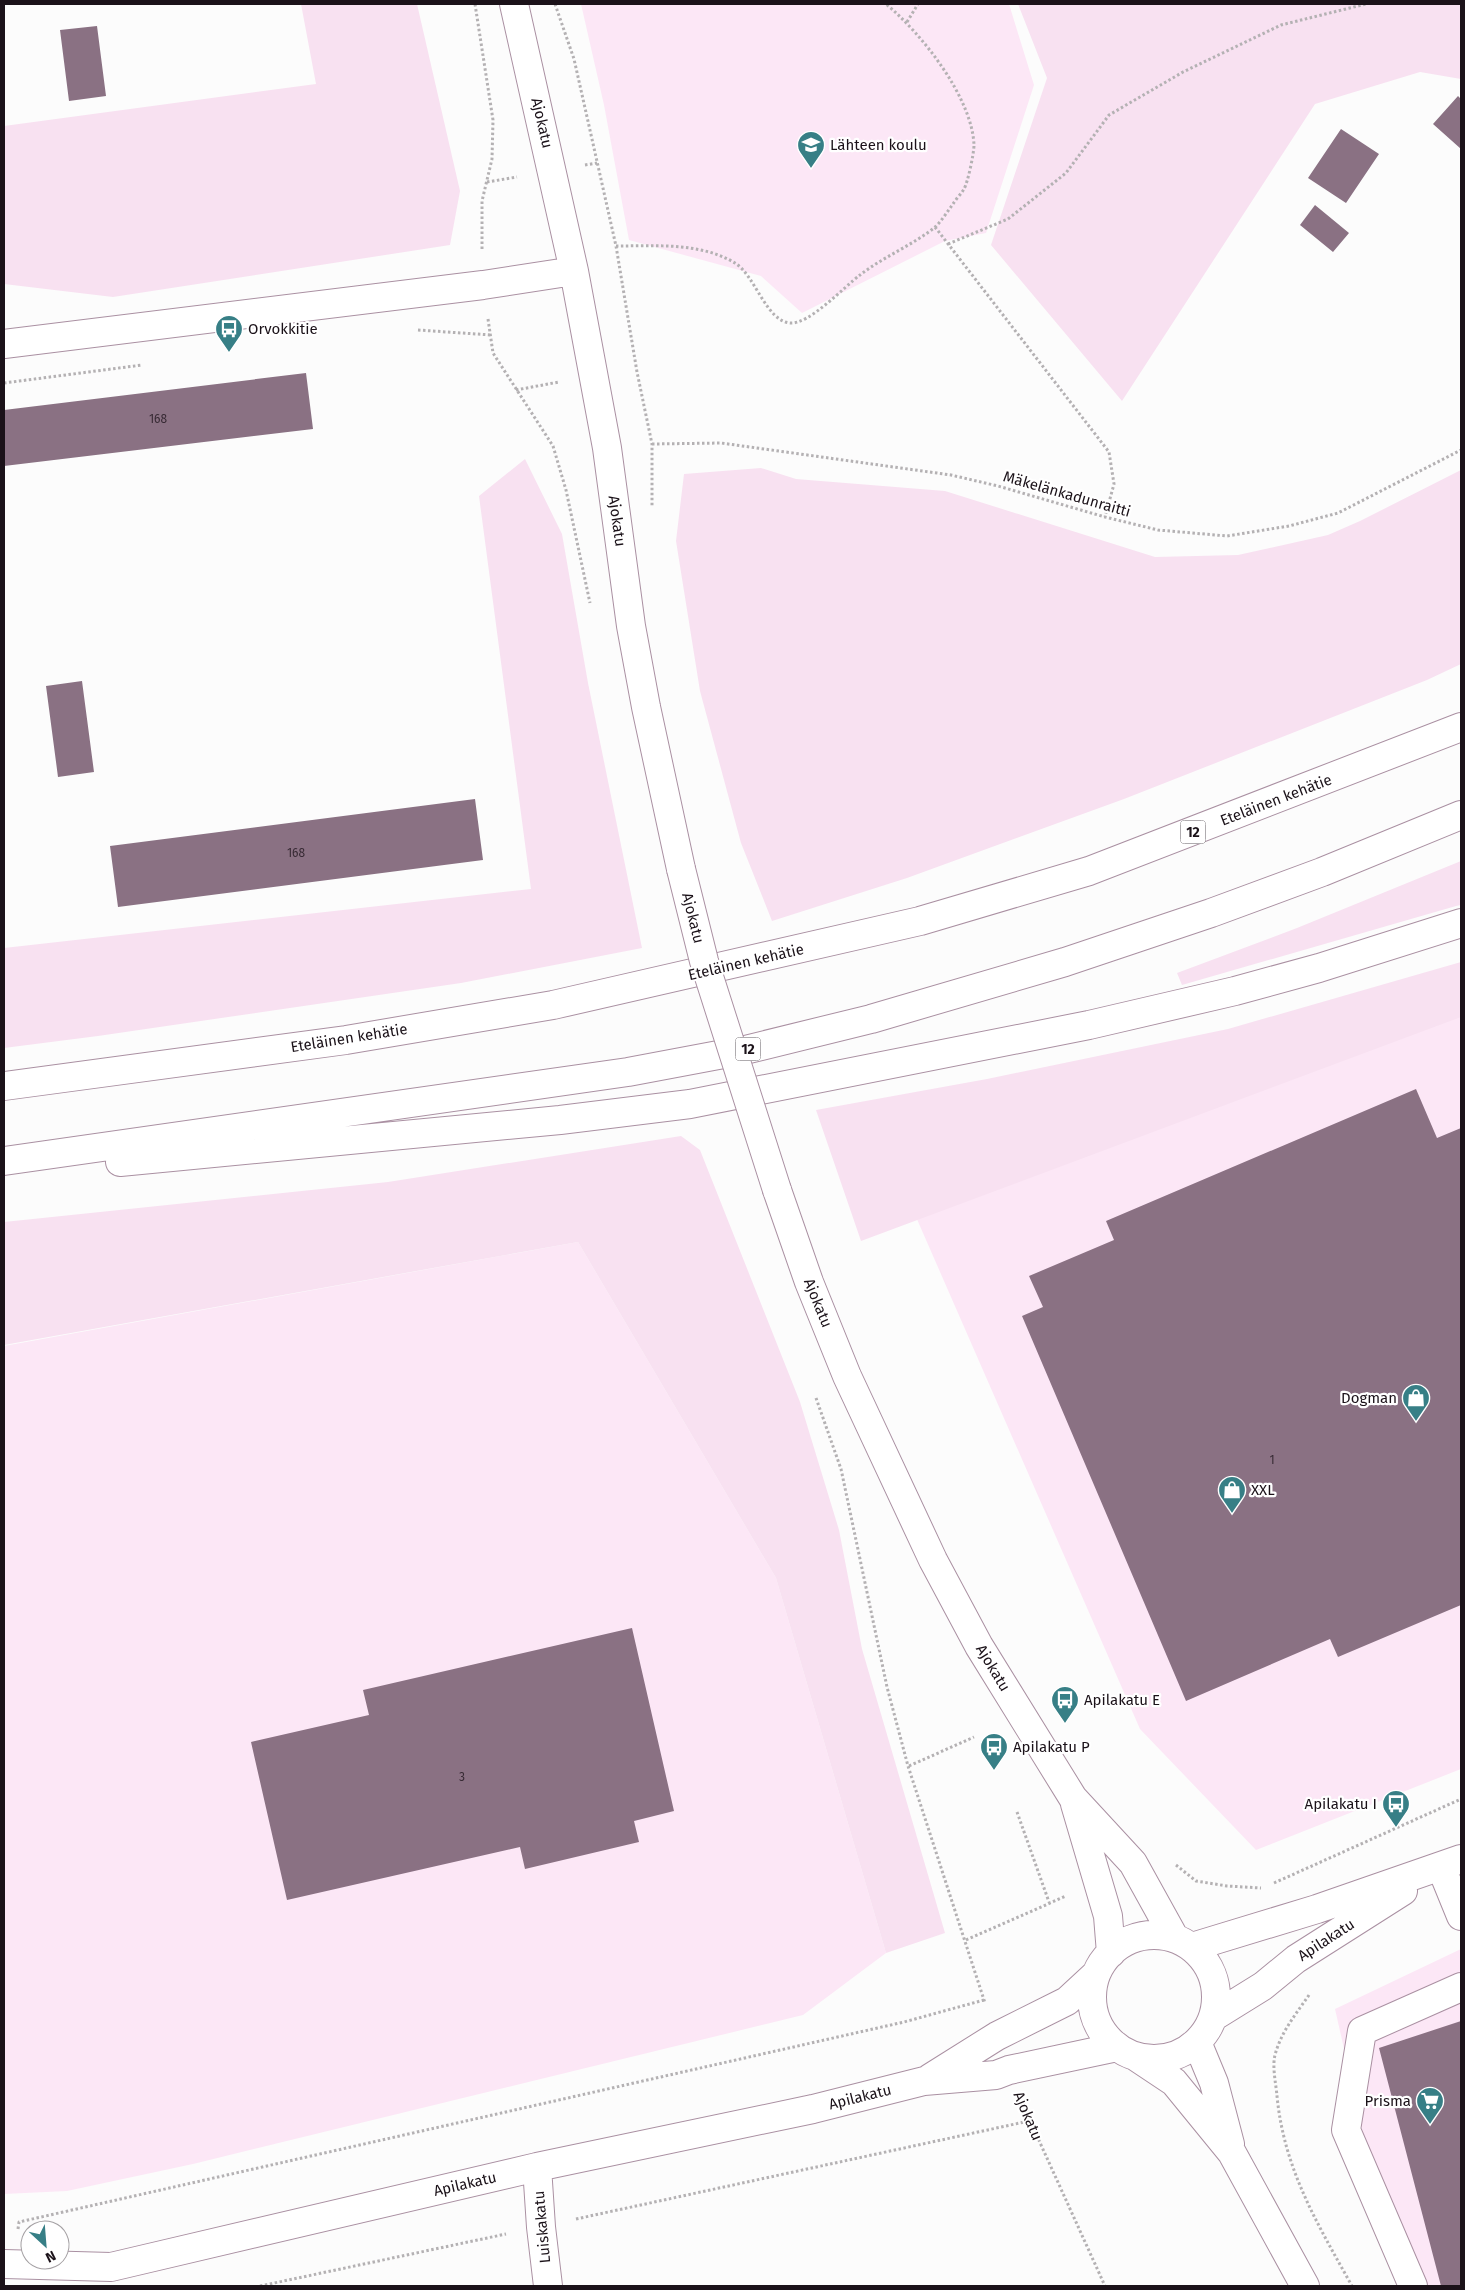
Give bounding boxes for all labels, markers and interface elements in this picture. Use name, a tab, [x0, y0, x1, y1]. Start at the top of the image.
street label: Ajokatu	[527, 96, 557, 150]
school or university icon: Lähteen koulu	[796, 130, 826, 169]
place label: Lähteen koulu	[830, 136, 927, 154]
bus stop icon: Orvokkitie	[214, 314, 244, 353]
place label: Orvokkitie	[248, 320, 318, 338]
house number: 168	[149, 412, 167, 426]
street label: Mäkelänkadunraitti	[1001, 467, 1133, 521]
street label: Ajokatu	[605, 494, 629, 548]
street label: Eteläinen kehätie	[1218, 770, 1334, 830]
road number: 12	[1180, 820, 1206, 844]
house number: 168	[287, 846, 305, 860]
street label: Ajokatu	[678, 891, 708, 945]
street label: Eteläinen kehätie	[686, 940, 806, 984]
street label: Eteläinen kehätie	[289, 1020, 409, 1056]
road number: 12	[736, 1038, 760, 1060]
street label: Ajokatu	[800, 1276, 836, 1330]
shop icon: Dogman	[1401, 1383, 1431, 1422]
place label: Dogman	[1341, 1389, 1397, 1407]
house number: 1	[1269, 1453, 1275, 1467]
shop icon: XXL	[1217, 1475, 1247, 1514]
place label: XXL	[1251, 1481, 1275, 1499]
street label: Ajokatu	[972, 1641, 1014, 1695]
bus stop icon: Apilakatu E	[1050, 1685, 1080, 1724]
place label: Apilakatu E	[1084, 1691, 1160, 1709]
bus stop icon: Apilakatu P	[979, 1732, 1009, 1771]
place label: Apilakatu P	[1013, 1738, 1090, 1756]
house number: 3	[459, 1770, 465, 1784]
bus stop icon: Apilakatu I	[1381, 1789, 1411, 1828]
place label: Apilakatu I	[1305, 1795, 1377, 1813]
street label: Apilakatu	[1294, 1915, 1358, 1965]
street label: Apilakatu	[827, 2081, 893, 2113]
supermarket icon: Prisma	[1415, 2086, 1445, 2125]
street label: Ajokatu	[1010, 2089, 1046, 2143]
place label: Prisma	[1365, 2092, 1411, 2110]
street label: Apilakatu	[432, 2168, 498, 2200]
street label: Luiskakatu	[530, 2190, 554, 2264]
north arrow	[20, 2220, 70, 2270]
text: N	[43, 2247, 58, 2266]

